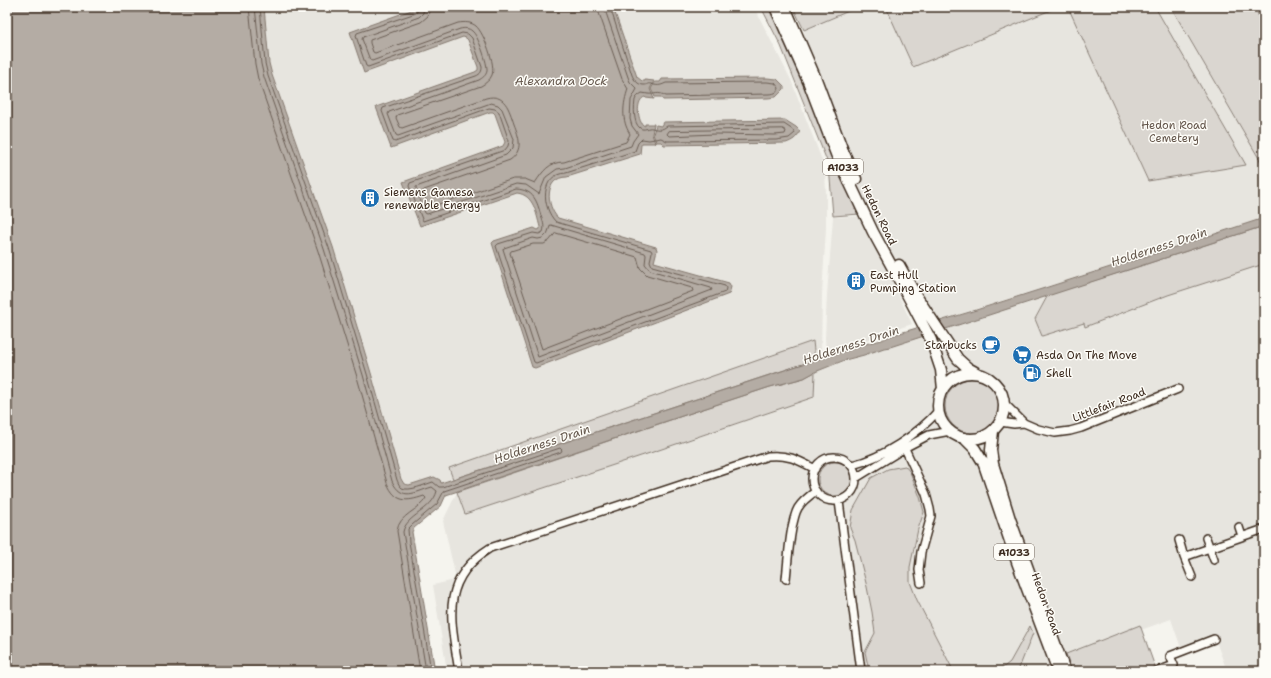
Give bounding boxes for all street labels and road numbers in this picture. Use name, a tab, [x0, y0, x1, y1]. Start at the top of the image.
road number: A1033	[823, 159, 863, 175]
street label: Hedon Road	[858, 182, 900, 248]
street label: Littlefair Road	[1070, 384, 1148, 426]
road number: A1033	[994, 544, 1034, 560]
street label: Hedon Road	[1028, 571, 1064, 637]

